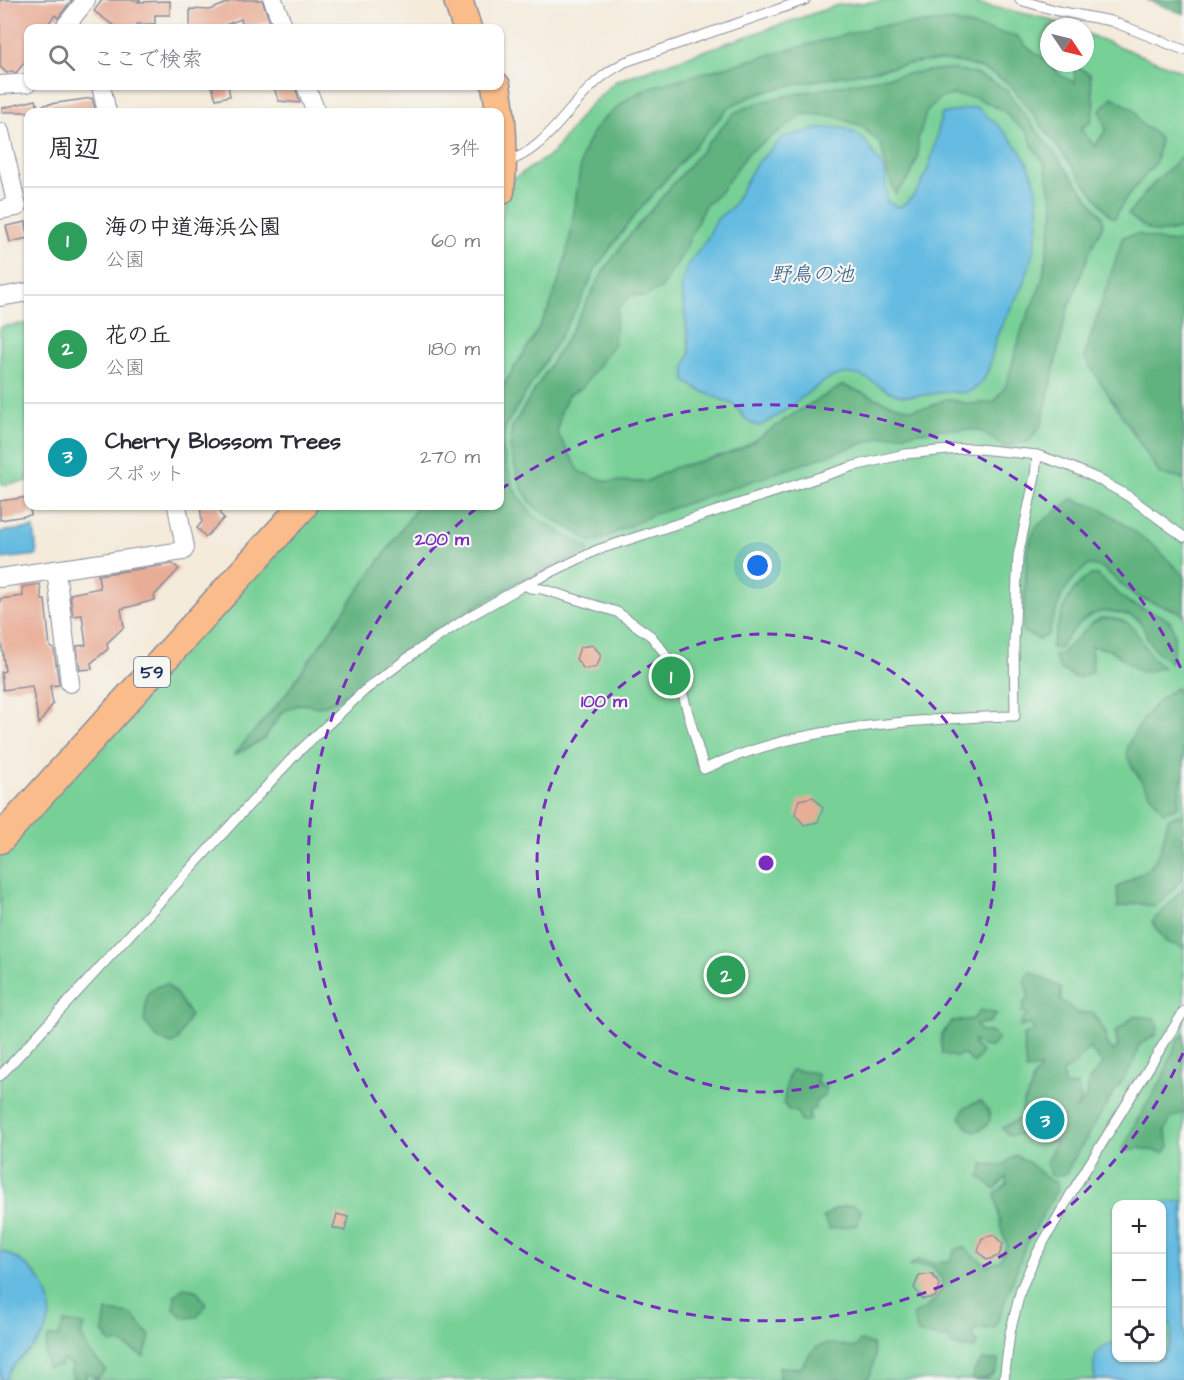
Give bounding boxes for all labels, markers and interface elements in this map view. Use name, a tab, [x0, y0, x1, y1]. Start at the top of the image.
north arrow	[1040, 18, 1094, 72]
search box	[24, 24, 504, 90]
icon: search	[45, 41, 78, 74]
text: ここで検索	[93, 44, 203, 75]
text: 周辺	[48, 131, 100, 167]
text: 3件	[450, 135, 480, 163]
text: 海の中道海浜公園	[105, 212, 281, 243]
text: 1	[66, 227, 69, 255]
text: 60 m	[431, 227, 480, 255]
text: 公園	[105, 246, 145, 274]
water label: 野鳥の池	[770, 260, 855, 289]
text: 花の丘	[105, 320, 171, 351]
text: 2	[62, 335, 73, 363]
text: 180 m	[428, 335, 480, 363]
text: 公園	[105, 354, 145, 382]
text: Cherry Blossom Trees	[105, 426, 341, 457]
text: 3	[62, 443, 73, 471]
text: 270 m	[420, 443, 480, 471]
text: スポット	[105, 460, 185, 488]
text: 200 m	[414, 527, 470, 552]
your location	[743, 551, 772, 580]
pin: 1	[652, 654, 690, 698]
road number: 59	[134, 657, 170, 687]
text: 100 m	[581, 689, 628, 714]
centre of rings	[756, 853, 776, 873]
pin: 2	[706, 952, 746, 998]
pin: 3	[1026, 1098, 1064, 1142]
map controls	[1112, 1200, 1166, 1362]
button: +	[1112, 1200, 1166, 1254]
button: −	[1112, 1254, 1166, 1308]
button: locate	[1112, 1308, 1166, 1362]

